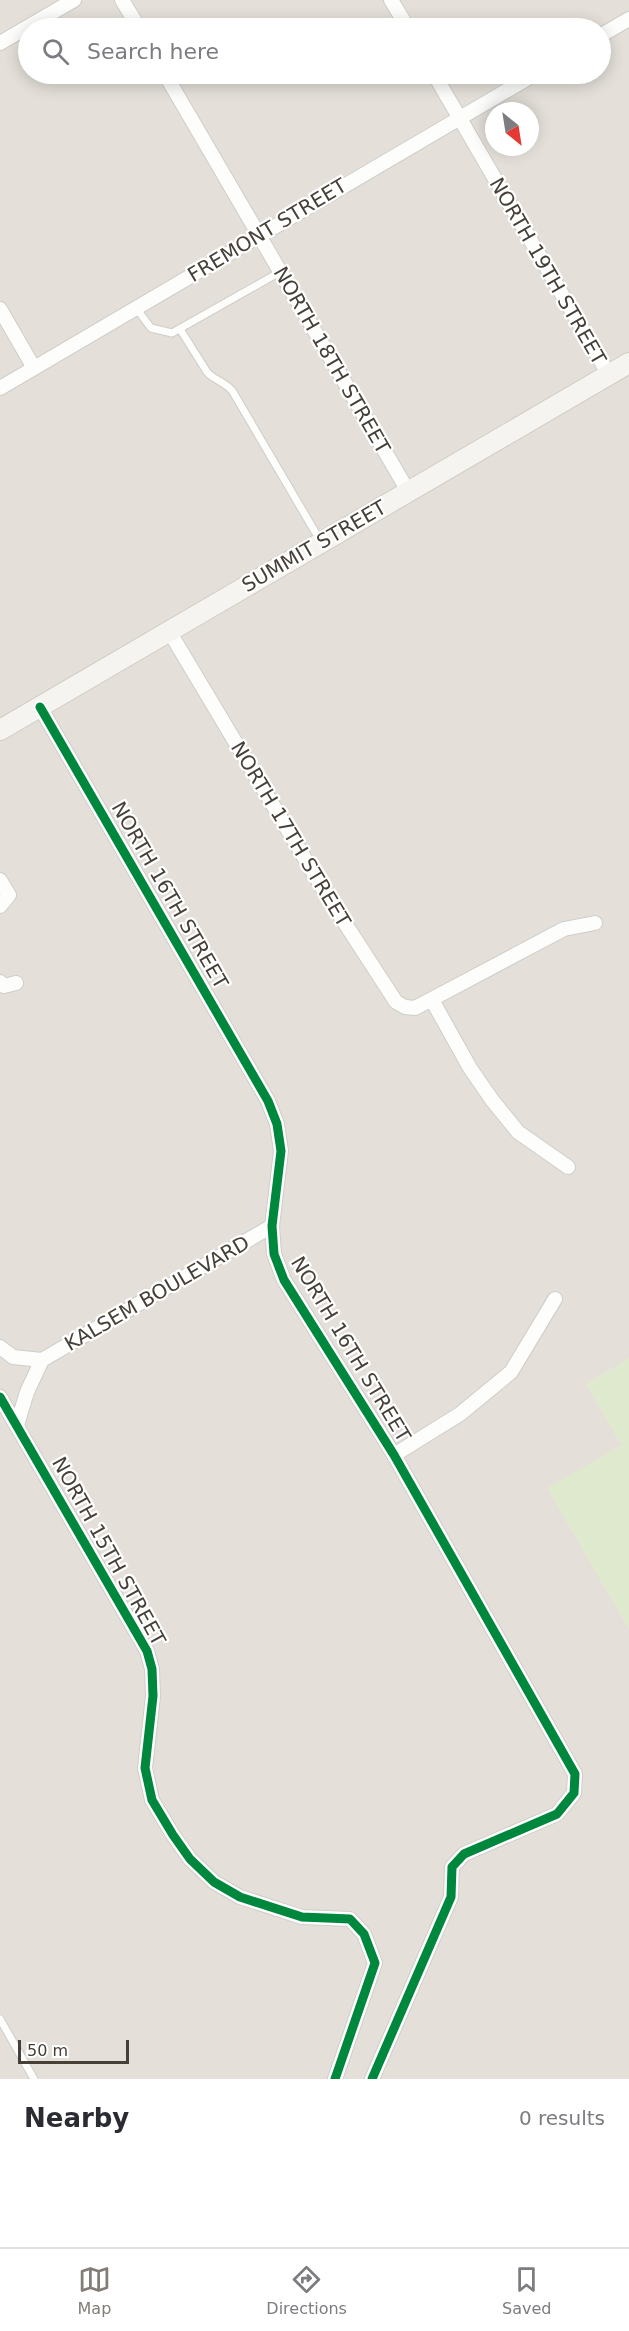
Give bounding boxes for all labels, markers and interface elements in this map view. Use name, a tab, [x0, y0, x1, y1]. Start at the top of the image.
search box	[18, 18, 611, 84]
icon: search	[39, 35, 72, 68]
text: Search here	[87, 39, 219, 64]
north arrow	[485, 102, 539, 156]
street label: FREMONT STREET	[183, 173, 351, 287]
street label: NORTH 19TH STREET	[485, 173, 612, 370]
street label: NORTH 18TH STREET	[269, 262, 396, 459]
street label: SUMMIT STREET	[238, 495, 391, 597]
street label: NORTH 17TH STREET	[226, 737, 356, 932]
street label: NORTH 16TH STREET	[107, 797, 234, 994]
street label: KALSEM BOULEVARD	[60, 1230, 254, 1356]
street label: NORTH 16TH STREET	[286, 1252, 416, 1447]
street label: NORTH 15TH STREET	[47, 1452, 171, 1650]
scale bar	[18, 2037, 129, 2064]
text: 50 m	[27, 2041, 68, 2060]
text: Nearby	[24, 2103, 129, 2133]
text: 0 results	[519, 2106, 605, 2130]
tab: Map	[78, 2263, 111, 2318]
tab: Directions	[266, 2263, 347, 2318]
tab: Saved	[502, 2263, 551, 2318]

